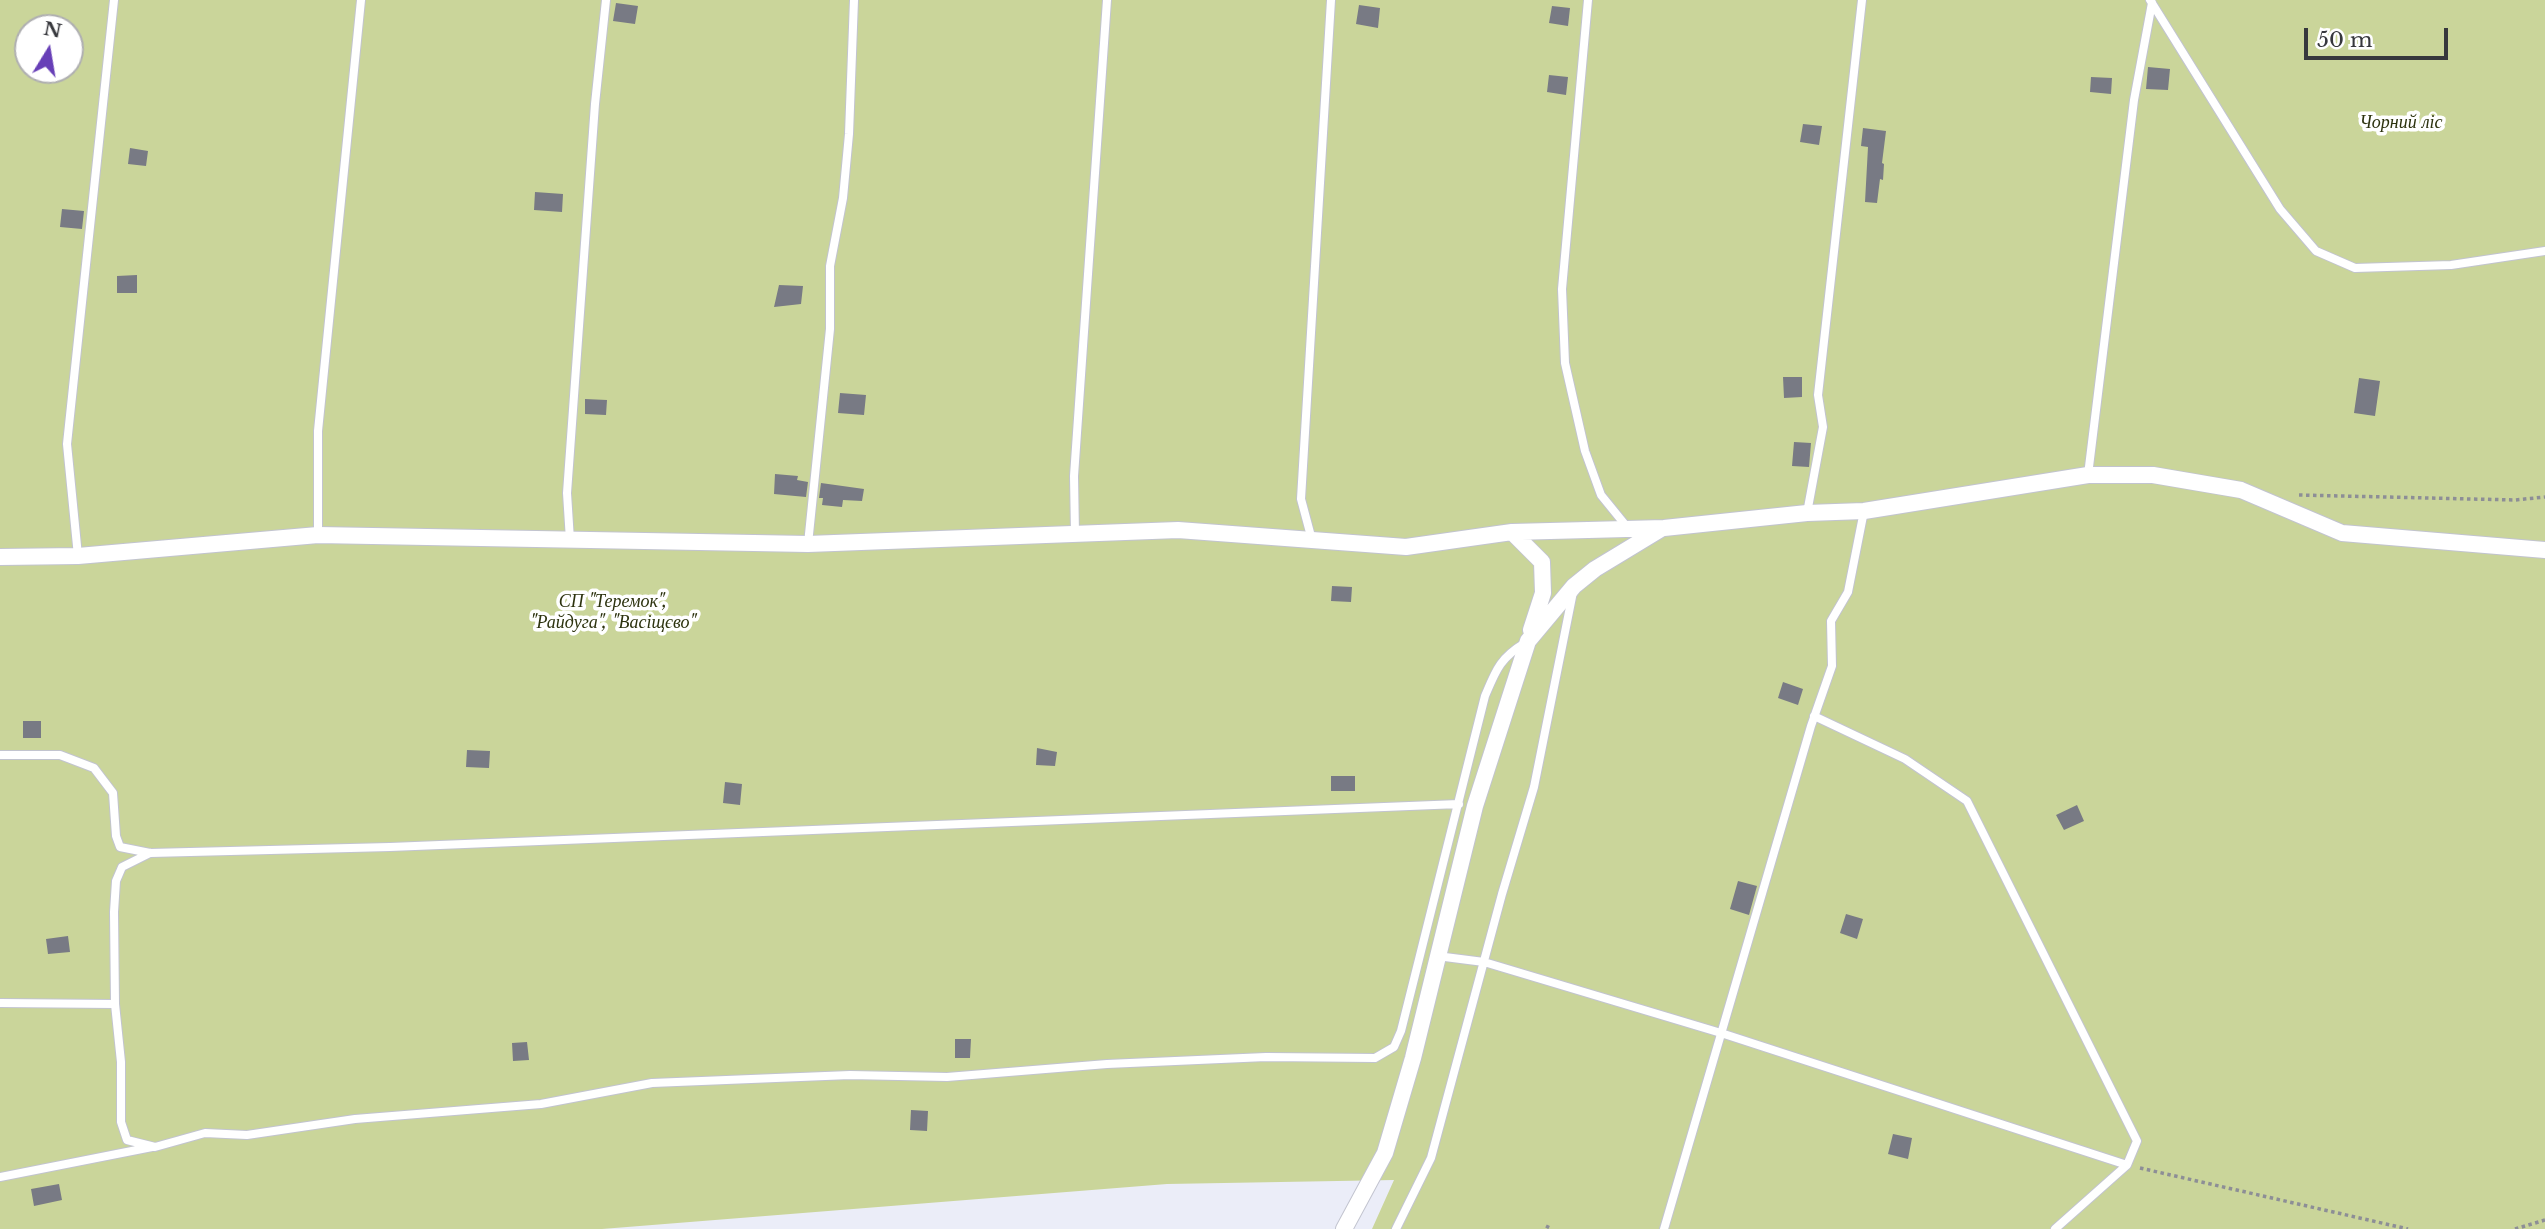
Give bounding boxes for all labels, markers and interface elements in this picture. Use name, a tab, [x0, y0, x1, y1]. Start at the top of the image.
north arrow	[14, 14, 84, 84]
scale bar	[2307, 14, 2450, 58]
text: N	[42, 17, 64, 43]
text: 50 m	[2317, 27, 2372, 53]
park label: Чорний ліс	[2359, 112, 2443, 134]
park label: СП "Теремок", "Райдуга", "Васіщєво"	[530, 591, 696, 634]

